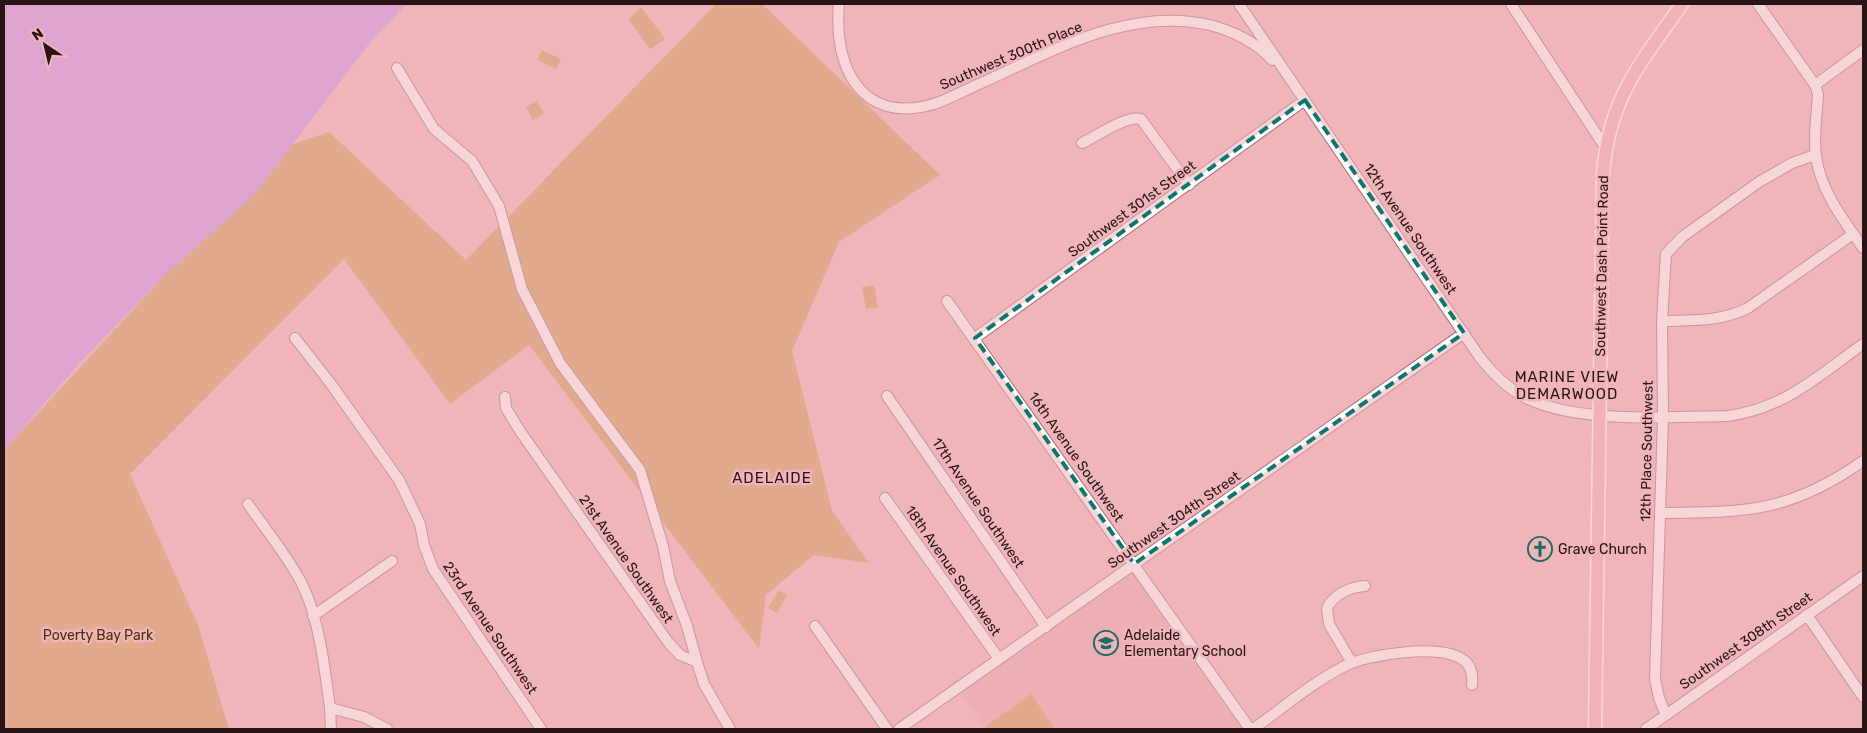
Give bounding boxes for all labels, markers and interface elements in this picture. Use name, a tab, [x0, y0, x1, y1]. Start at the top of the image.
street label: Southwest 300th Place	[937, 18, 1085, 94]
north arrow	[20, 20, 70, 70]
text: N	[29, 25, 47, 45]
street label: Southwest 301st Street	[1065, 157, 1200, 261]
street label: 12th Avenue Southwest	[1360, 160, 1460, 298]
street label: Southwest Dash Point Road	[1592, 175, 1612, 357]
district label: MARINE VIEW DEMARWOOD	[1515, 368, 1619, 403]
street label: 12th Place Southwest	[1637, 380, 1657, 522]
street label: 16th Avenue Southwest	[1025, 389, 1128, 526]
street label: 17th Avenue Southwest	[928, 435, 1028, 572]
street label: Southwest 304th Street	[1104, 467, 1244, 572]
district label: ADELAIDE	[732, 469, 812, 487]
street label: 21st Avenue Southwest	[575, 491, 677, 627]
street label: 18th Avenue Southwest	[902, 503, 1005, 640]
church icon: Grave Church	[1527, 536, 1553, 562]
place label: Grave Church	[1558, 541, 1647, 558]
street label: 23rd Avenue Southwest	[439, 558, 541, 698]
street label: Southwest 308th Street	[1676, 588, 1816, 693]
park label: Poverty Bay Park	[43, 627, 154, 644]
place label: Adelaide Elementary School	[1124, 627, 1246, 660]
school or university icon: Adelaide Elementary School	[1093, 630, 1119, 656]

